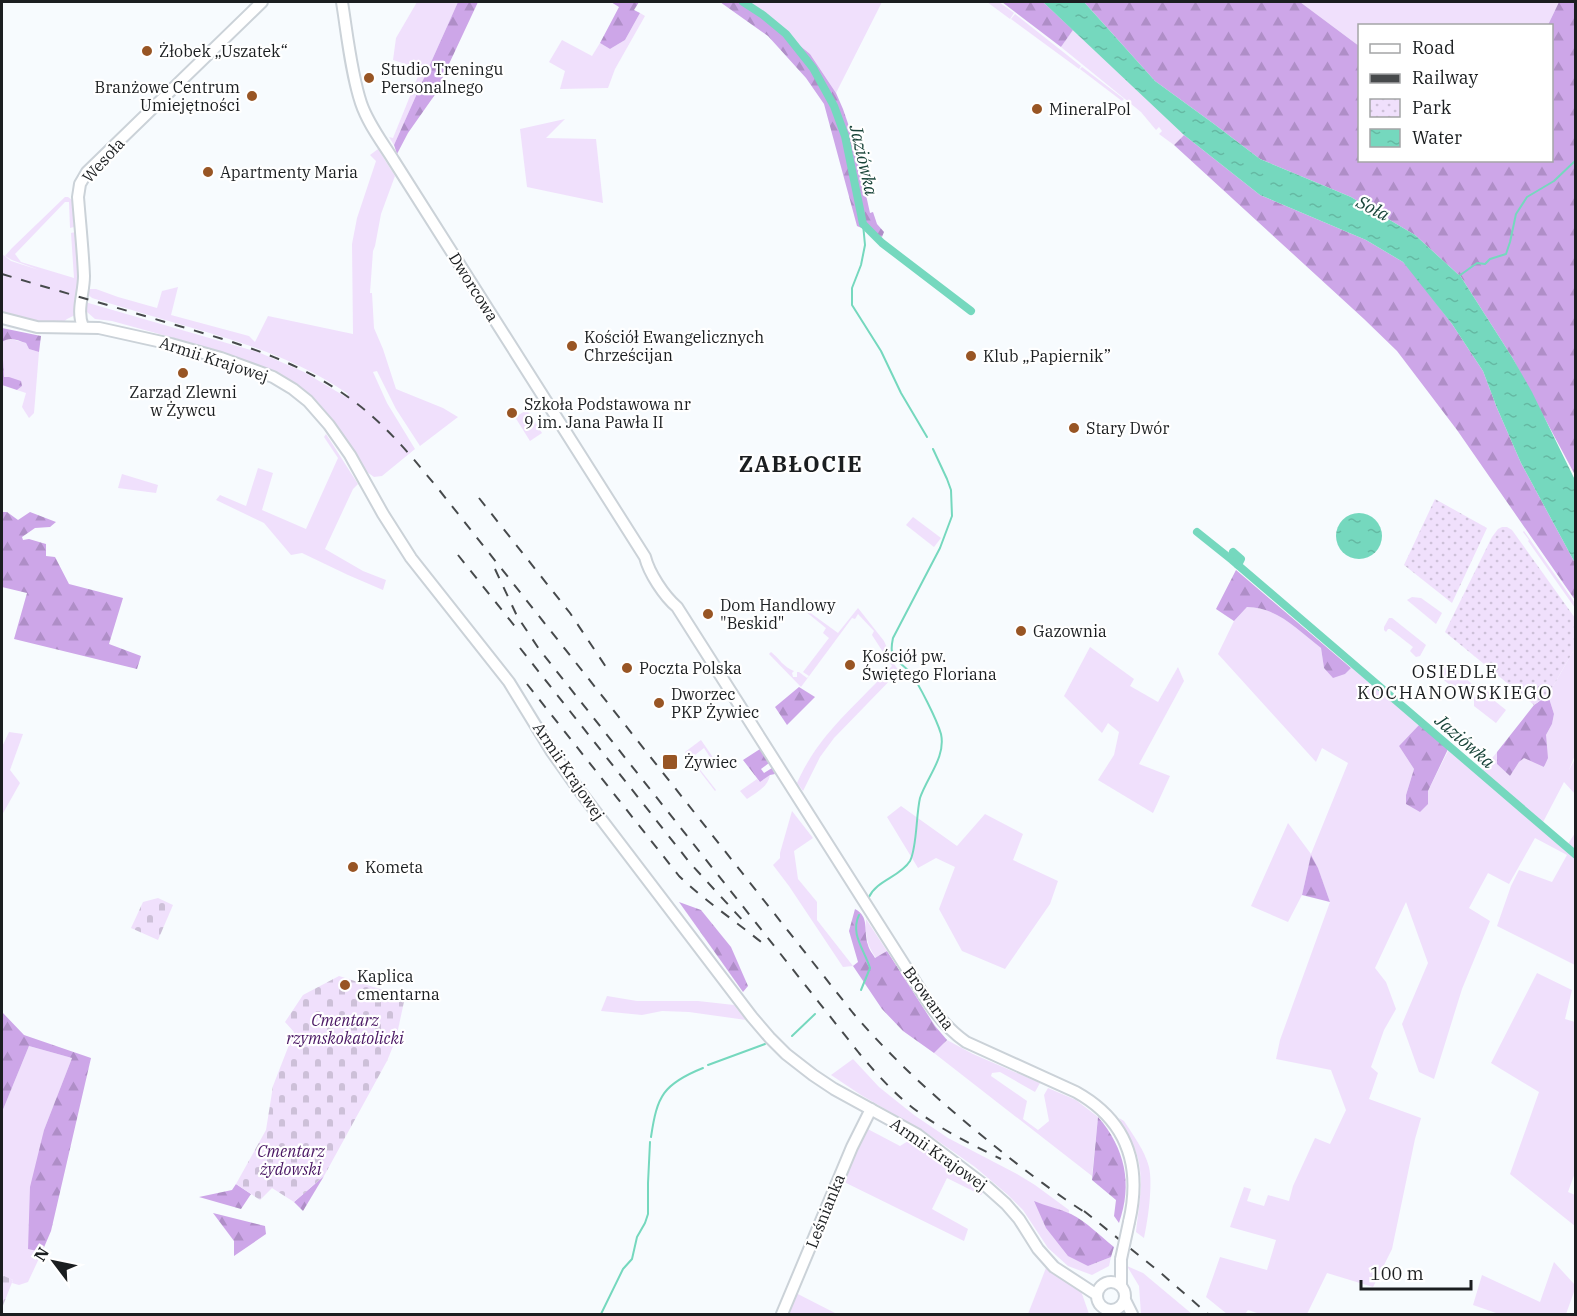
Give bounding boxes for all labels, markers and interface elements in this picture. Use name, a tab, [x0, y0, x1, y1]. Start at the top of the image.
legend	[1358, 24, 1553, 162]
text: Road	[1412, 36, 1455, 59]
place label: Żłobek „Uszatek“	[159, 41, 288, 61]
marker: Żłobek „Uszatek“	[140, 44, 154, 58]
place label: Studio Treningu Personalnego	[381, 59, 504, 97]
text: Railway	[1412, 66, 1478, 89]
marker: Studio Treningu Personalnego	[362, 71, 376, 85]
place label: Branżowe Centrum Umiejętności	[95, 77, 240, 115]
marker: Branżowe Centrum Umiejętności	[245, 89, 259, 103]
text: Park	[1412, 96, 1452, 119]
place label: MineralPol	[1049, 99, 1131, 119]
marker: MineralPol	[1030, 102, 1044, 116]
water label: Jaziówka	[844, 121, 883, 198]
text: Water	[1412, 126, 1462, 149]
street label: Wesoła	[78, 133, 129, 187]
place label: Apartmenty Maria	[220, 162, 358, 182]
marker: Apartmenty Maria	[201, 165, 215, 179]
water label: Soła	[1352, 190, 1393, 226]
street label: Dworcowa	[445, 249, 503, 325]
place label: Kościół Ewangelicznych Chrześcijan	[584, 327, 764, 365]
street label: Armii Krajowej	[157, 332, 271, 386]
marker: Kościół Ewangelicznych Chrześcijan	[565, 339, 579, 353]
place label: Klub „Papiernik”	[983, 346, 1111, 366]
marker: Klub „Papiernik”	[964, 349, 978, 363]
marker: Zarząd Zlewni w Żywcu	[176, 366, 190, 380]
place label: Zarząd Zlewni w Żywcu	[129, 382, 237, 420]
place label: Szkoła Podstawowa nr 9 im. Jana Pawła II	[524, 394, 691, 432]
marker: Szkoła Podstawowa nr 9 im. Jana Pawła II	[505, 406, 519, 420]
place label: Stary Dwór	[1086, 418, 1169, 438]
marker: Stary Dwór	[1067, 421, 1081, 435]
district label: ZABŁOCIE	[739, 449, 863, 478]
place label: Dom Handlowy "Beskid"	[720, 595, 836, 633]
marker: Dom Handlowy "Beskid"	[701, 607, 715, 621]
place label: Gazownia	[1033, 621, 1107, 641]
marker: Gazownia	[1014, 624, 1028, 638]
place label: Kościół pw. Świętego Floriana	[862, 646, 997, 684]
place label: Poczta Polska	[639, 658, 742, 678]
marker: Kościół pw. Świętego Floriana	[843, 658, 857, 672]
district label: OSIEDLE KOCHANOWSKIEGO	[1357, 660, 1553, 704]
marker: Poczta Polska	[620, 661, 634, 675]
place label: Dworzec PKP Żywiec	[671, 684, 759, 722]
marker: Dworzec PKP Żywiec	[652, 696, 666, 710]
water label: Jaziówka	[1430, 708, 1500, 773]
street label: Armii Krajowej	[529, 718, 609, 824]
place label: Żywiec	[684, 752, 737, 772]
marker: Żywiec	[661, 753, 679, 771]
place label: Kometa	[365, 857, 423, 877]
marker: Kometa	[346, 860, 360, 874]
street label: Browarna	[899, 962, 959, 1034]
place label: Kaplica cmentarna	[357, 966, 440, 1004]
marker: Kaplica cmentarna	[338, 978, 352, 992]
park label: Cmentarz rzymskokatolicki	[286, 1010, 404, 1048]
street label: Armii Krajowej	[887, 1113, 991, 1195]
park label: Cmentarz żydowski	[257, 1141, 326, 1179]
street label: Leśnianka	[801, 1171, 849, 1251]
north arrow	[24, 1232, 84, 1292]
text: N	[29, 1243, 53, 1265]
scale bar	[1361, 1253, 1470, 1291]
text: 100 m	[1370, 1262, 1424, 1285]

